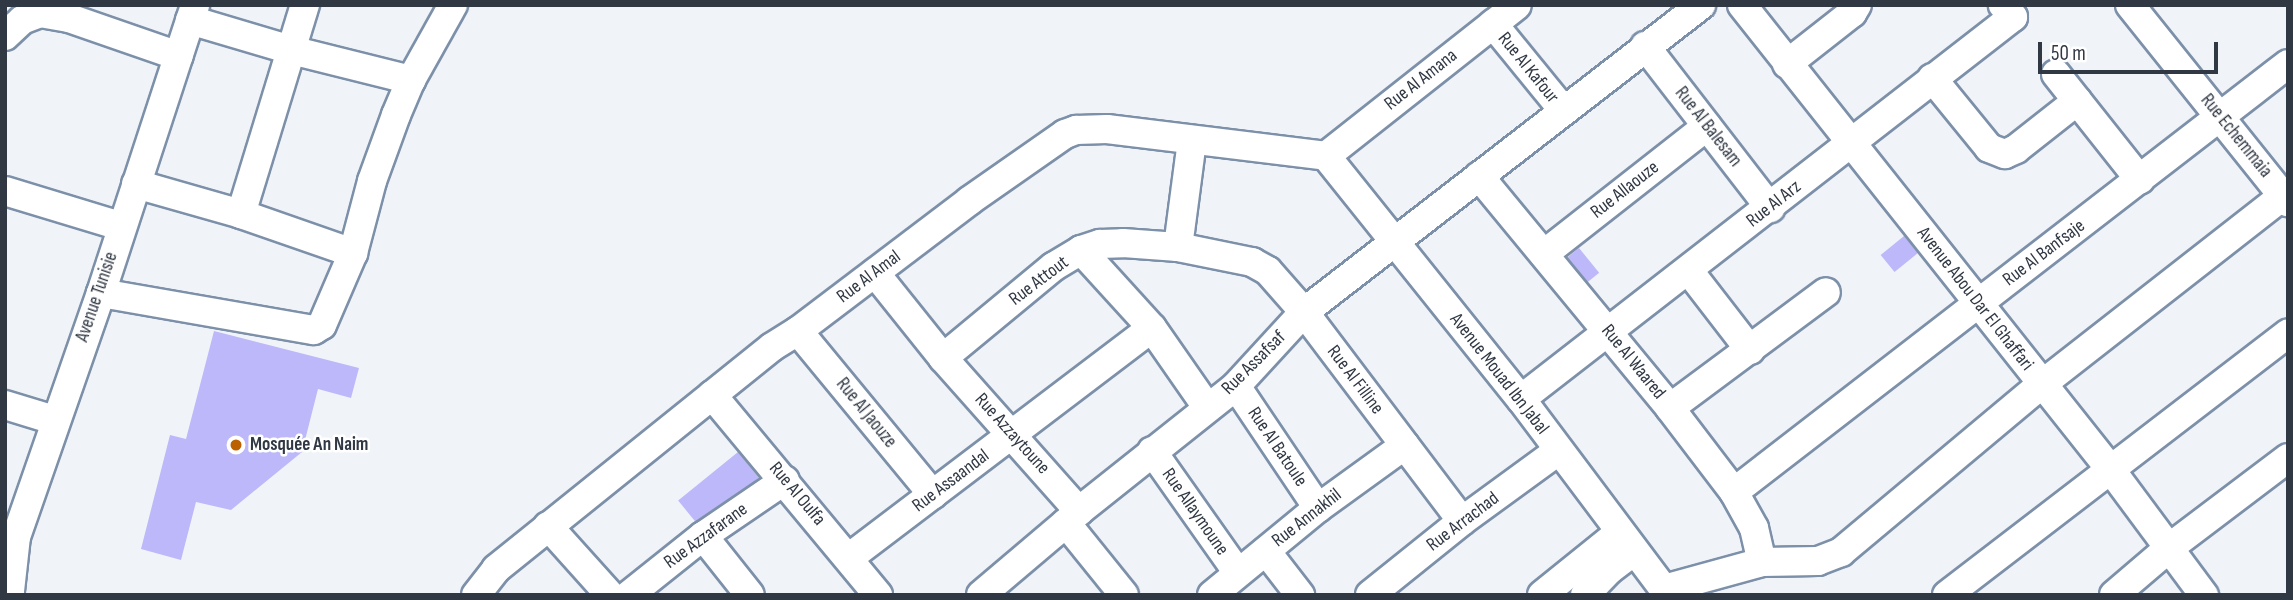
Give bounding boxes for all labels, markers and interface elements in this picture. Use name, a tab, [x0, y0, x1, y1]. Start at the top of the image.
street label: Rue Al Kafour	[1493, 28, 1563, 108]
scale bar	[2041, 28, 2221, 72]
text: 50 m	[2051, 41, 2086, 66]
street label: Rue Al Amana	[1380, 45, 1462, 115]
street label: Rue Al Balesam	[1670, 82, 1746, 172]
street label: Rue Echemmaia	[2195, 90, 2277, 182]
street label: Rue Allaouze	[1586, 156, 1664, 224]
street label: Rue Al Arz	[1742, 176, 1806, 232]
street label: Rue Al Banfsaje	[1998, 215, 2090, 291]
street label: Avenue Abou Dar El Ghaffari	[1912, 223, 2038, 375]
street label: Rue Al Amal	[833, 246, 905, 308]
street label: Avenue Tunisie	[71, 249, 123, 345]
street label: Rue Attout	[1005, 251, 1073, 311]
street label: Avenue Mouad Ibn Jabal	[1445, 309, 1553, 439]
street label: Rue Al Waared	[1596, 320, 1670, 404]
street label: Rue Assafsaf	[1217, 326, 1291, 400]
street label: Rue Al Filline	[1322, 341, 1388, 419]
street label: Rue Al Jaouze	[831, 373, 901, 453]
street label: Rue Azzaytoune	[970, 389, 1054, 479]
street label: Rue Al Batoule	[1242, 403, 1312, 491]
place label: Mosquée An Naim	[250, 434, 368, 456]
marker: Mosquée An Naim	[228, 437, 244, 453]
street label: Rue Assaandal	[908, 445, 994, 517]
street label: Rue Al Oulfa	[764, 458, 830, 530]
street label: Rue Allaymoune	[1157, 464, 1233, 560]
street label: Rue Annakhil	[1268, 484, 1346, 552]
street label: Rue Arrachad	[1422, 487, 1504, 557]
street label: Rue Azzafarane	[660, 498, 752, 574]

